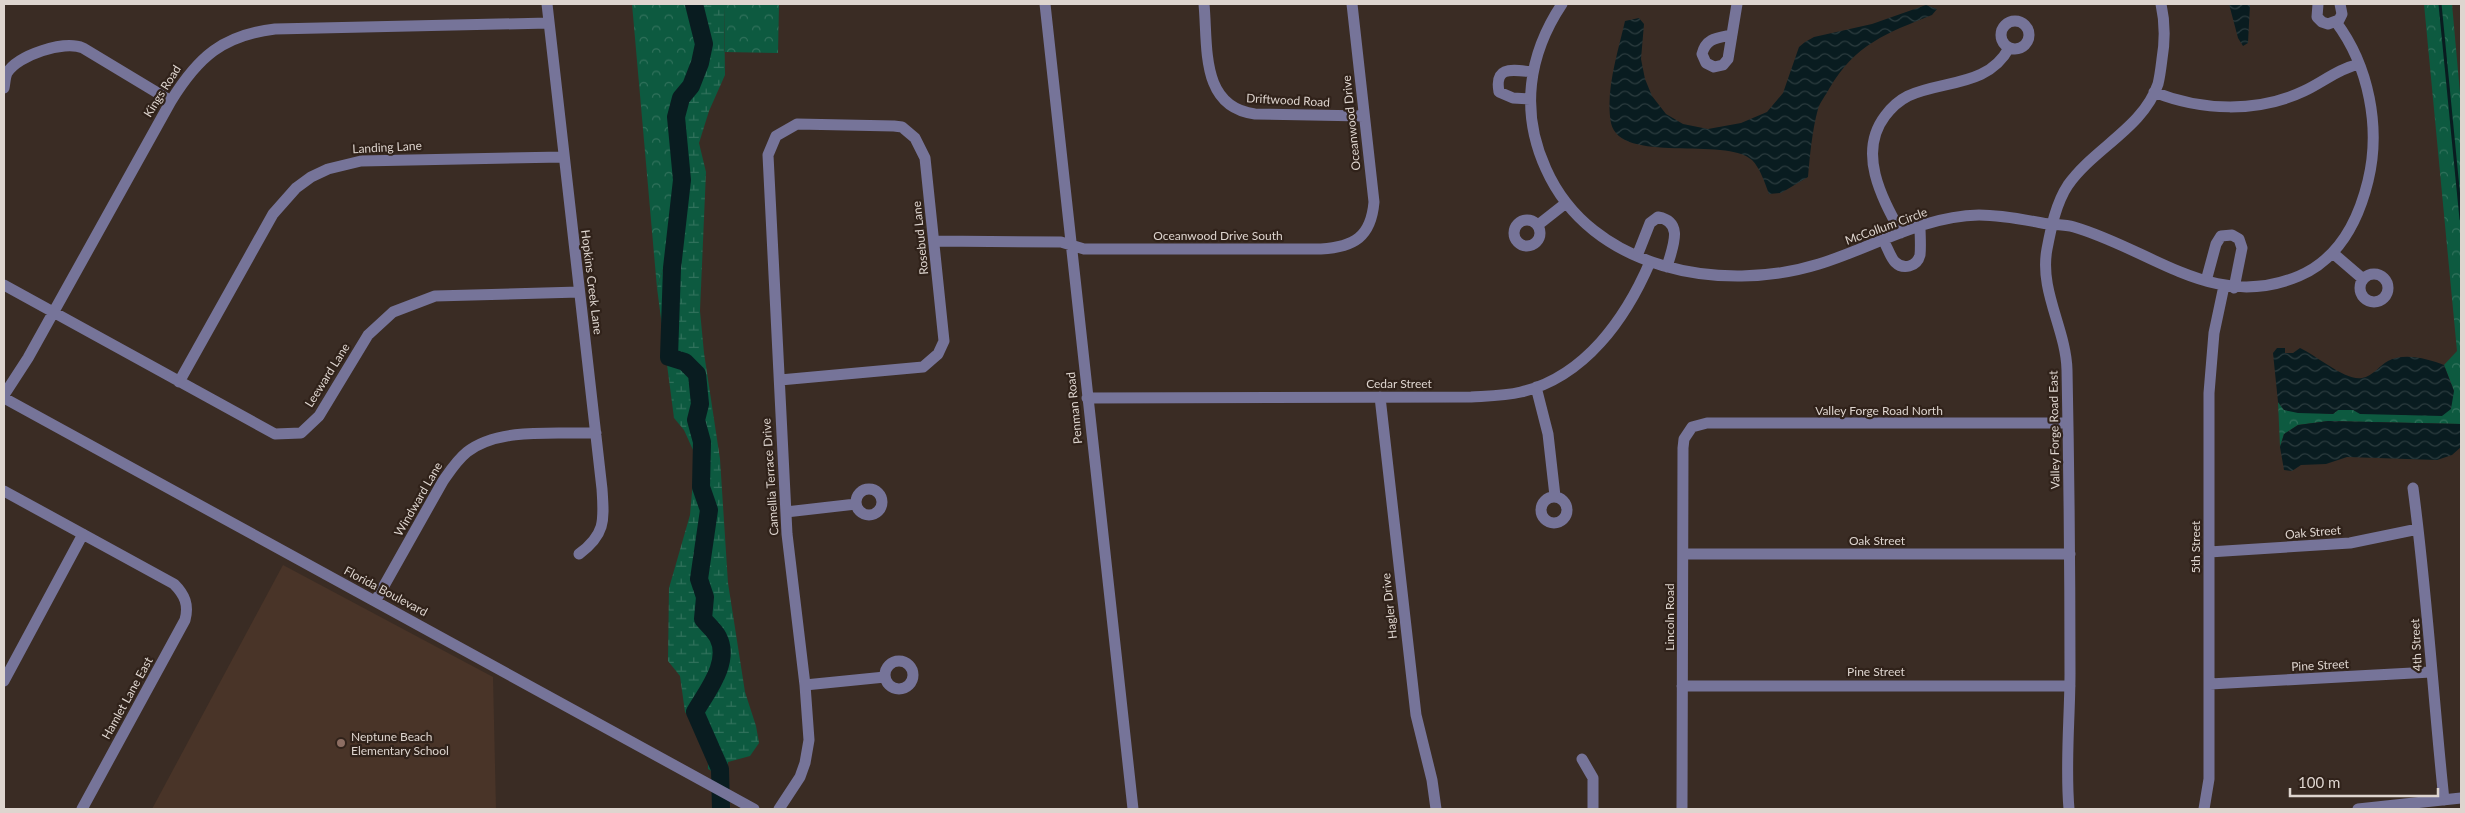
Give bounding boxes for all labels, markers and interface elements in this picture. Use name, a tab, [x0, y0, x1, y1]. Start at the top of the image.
street label: Kings Road	[140, 62, 184, 120]
street label: Oceanwood Drive	[1339, 75, 1363, 171]
street label: Driftwood Road	[1246, 90, 1330, 110]
street label: Landing Lane	[352, 138, 422, 156]
street label: Rosebud Lane	[909, 201, 931, 275]
street label: McCollum Circle	[1843, 204, 1929, 248]
street label: Oceanwood Drive South	[1153, 228, 1283, 243]
street label: Hopkins Creek Lane	[578, 229, 606, 335]
street label: Leeward Lane	[301, 340, 353, 410]
street label: Valley Forge Road East	[2045, 370, 2063, 490]
street label: Penman Road	[1063, 371, 1085, 445]
street label: Cedar Street	[1366, 376, 1433, 391]
street label: Valley Forge Road North	[1815, 403, 1943, 418]
street label: Camellia Terrace Drive	[758, 418, 782, 536]
street label: Windward Lane	[391, 459, 445, 539]
street label: 5th Street	[2188, 520, 2203, 573]
street label: Oak Street	[2284, 522, 2342, 542]
street label: Oak Street	[1849, 533, 1906, 548]
street label: Florida Boulevard	[342, 563, 430, 619]
street label: Hagler Drive	[1378, 572, 1400, 640]
street label: Lincoln Road	[1662, 583, 1677, 651]
street label: 4th Street	[2407, 618, 2425, 672]
street label: Hamlet Lane East	[98, 654, 156, 742]
street label: Pine Street	[2291, 656, 2350, 674]
street label: Pine Street	[1847, 664, 1906, 679]
place label: Neptune Beach Elementary School	[351, 729, 449, 758]
marker: Neptune Beach Elementary School	[335, 737, 347, 749]
scale bar	[2290, 766, 2438, 798]
text: 100 m	[2298, 773, 2340, 791]

